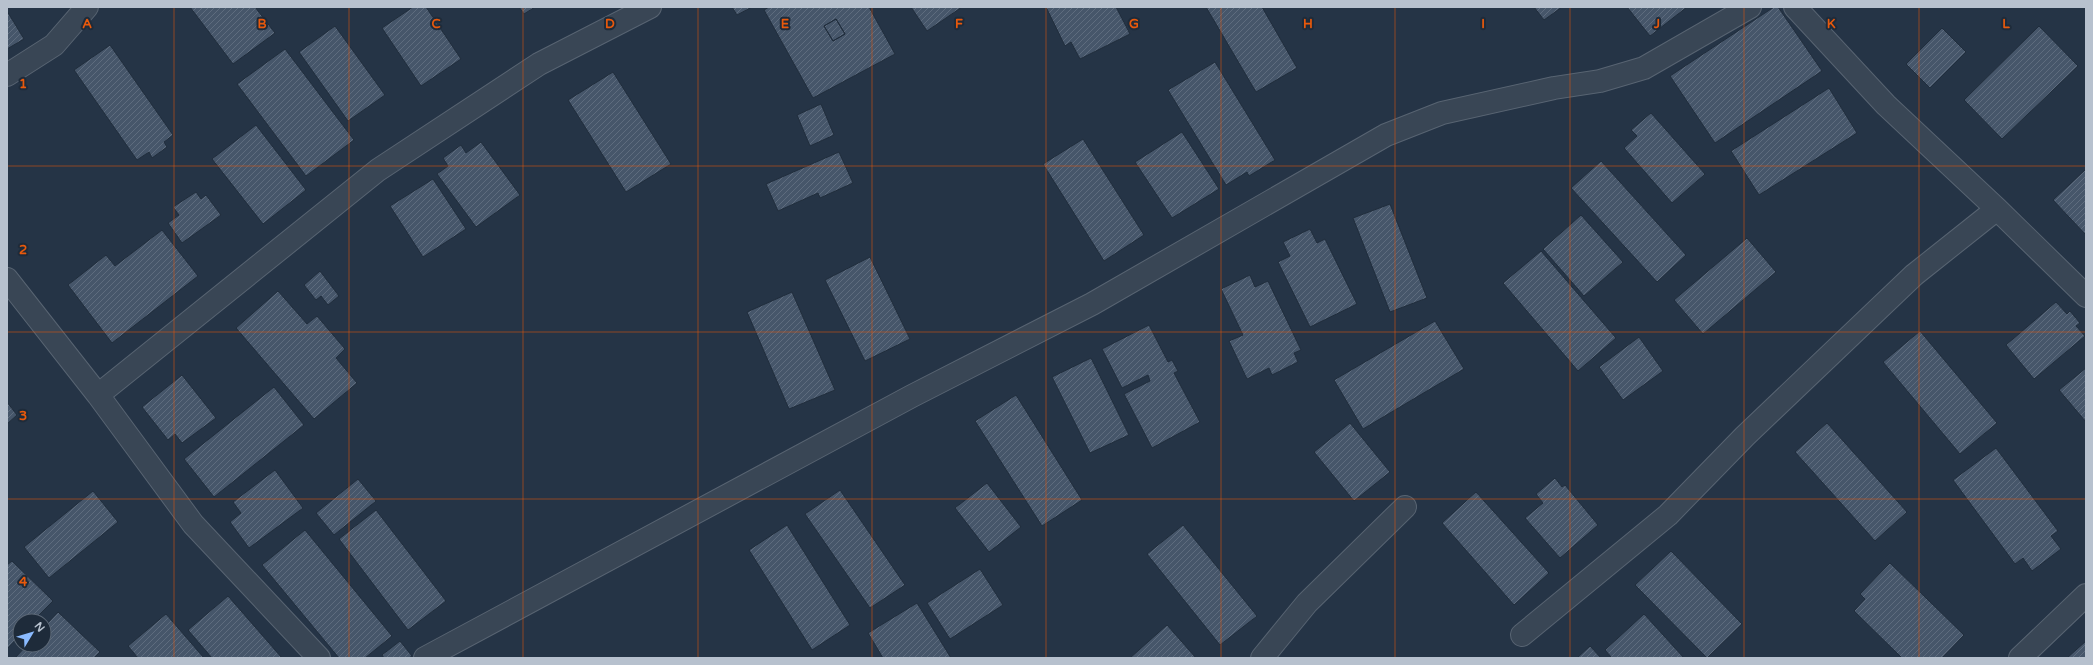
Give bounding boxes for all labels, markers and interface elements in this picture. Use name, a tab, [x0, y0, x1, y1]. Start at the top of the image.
text: A	[82, 16, 92, 32]
text: B	[257, 16, 267, 32]
text: C	[431, 16, 441, 32]
text: D	[605, 16, 615, 32]
text: E	[781, 16, 789, 32]
text: F	[955, 16, 963, 32]
text: G	[1129, 16, 1139, 32]
text: H	[1303, 16, 1313, 32]
text: I	[1481, 16, 1485, 32]
text: J	[1653, 16, 1660, 32]
text: K	[1827, 16, 1836, 32]
text: L	[2002, 16, 2010, 32]
text: 1	[19, 76, 27, 92]
text: 2	[19, 242, 27, 258]
text: 3	[19, 408, 27, 424]
text: 4	[19, 574, 28, 590]
north arrow	[12, 613, 52, 653]
text: N	[32, 620, 47, 635]

